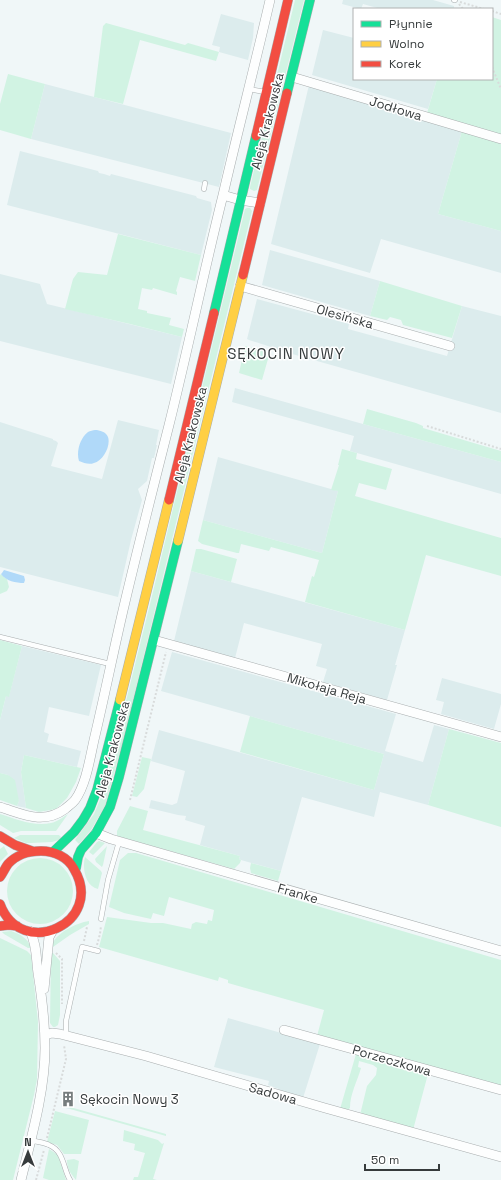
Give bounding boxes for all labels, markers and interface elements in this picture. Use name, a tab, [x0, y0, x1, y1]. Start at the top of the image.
legend	[353, 8, 493, 80]
text: Płynnie	[389, 16, 433, 32]
text: Wolno	[389, 36, 424, 52]
text: Korek	[389, 56, 422, 72]
street label: Aleja Krakowska	[247, 70, 288, 171]
street label: Jodłowa	[367, 92, 425, 125]
street label: Olesińska	[314, 300, 376, 333]
district label: SĘKOCIN NOWY	[227, 344, 345, 363]
street label: Aleja Krakowska	[170, 384, 211, 485]
street label: Mikołaja Reja	[285, 669, 369, 708]
street label: Aleja Krakowska	[91, 698, 134, 799]
street label: Franke	[276, 880, 320, 907]
street label: Porzeczkowa	[350, 1041, 434, 1080]
street label: Sadowa	[247, 1079, 299, 1109]
building icon: Sękocin Nowy 3	[59, 1090, 77, 1108]
place label: Sękocin Nowy 3	[80, 1091, 179, 1108]
north arrow	[8, 1132, 48, 1172]
text: N	[24, 1135, 32, 1149]
scale bar	[365, 1146, 439, 1172]
text: 50 m	[371, 1152, 399, 1168]

